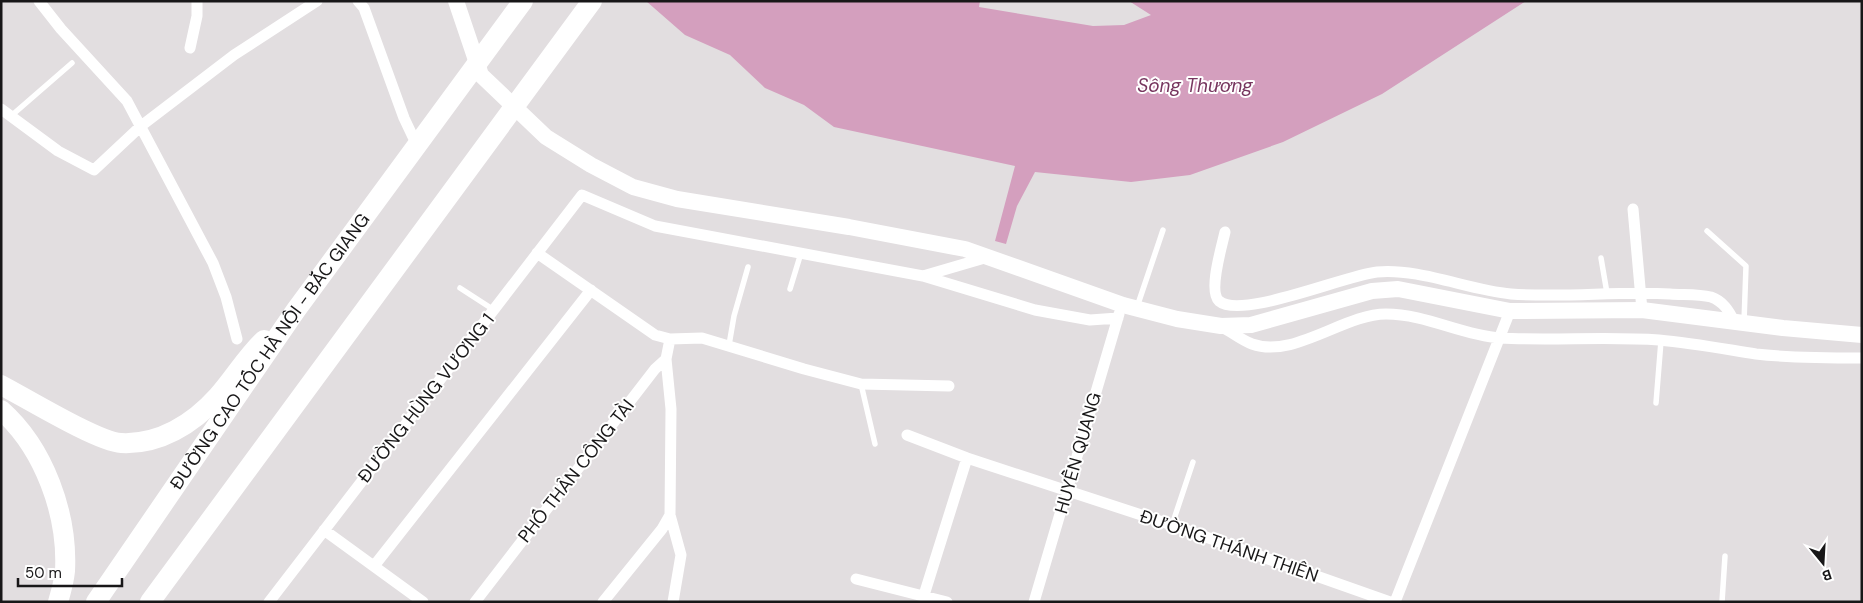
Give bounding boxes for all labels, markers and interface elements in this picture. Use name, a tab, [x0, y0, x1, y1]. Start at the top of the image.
water label: Sông Thương	[1137, 73, 1253, 98]
street label: ĐƯỜNG CAO TỐC HÀ NỘI - BẮC GIANG	[164, 208, 375, 494]
street label: ĐƯỜNG HÙNG VƯƠNG 1	[352, 308, 500, 488]
street label: HUYỀN QUANG	[1049, 390, 1107, 516]
street label: PHỐ THÂN CÔNG TÀI	[513, 394, 639, 548]
street label: ĐƯỜNG THÁNH THIÊN	[1136, 504, 1322, 588]
north arrow	[1798, 538, 1848, 588]
scale bar	[18, 556, 121, 588]
text: 50 m	[25, 563, 62, 583]
text: B	[1820, 565, 1834, 585]

